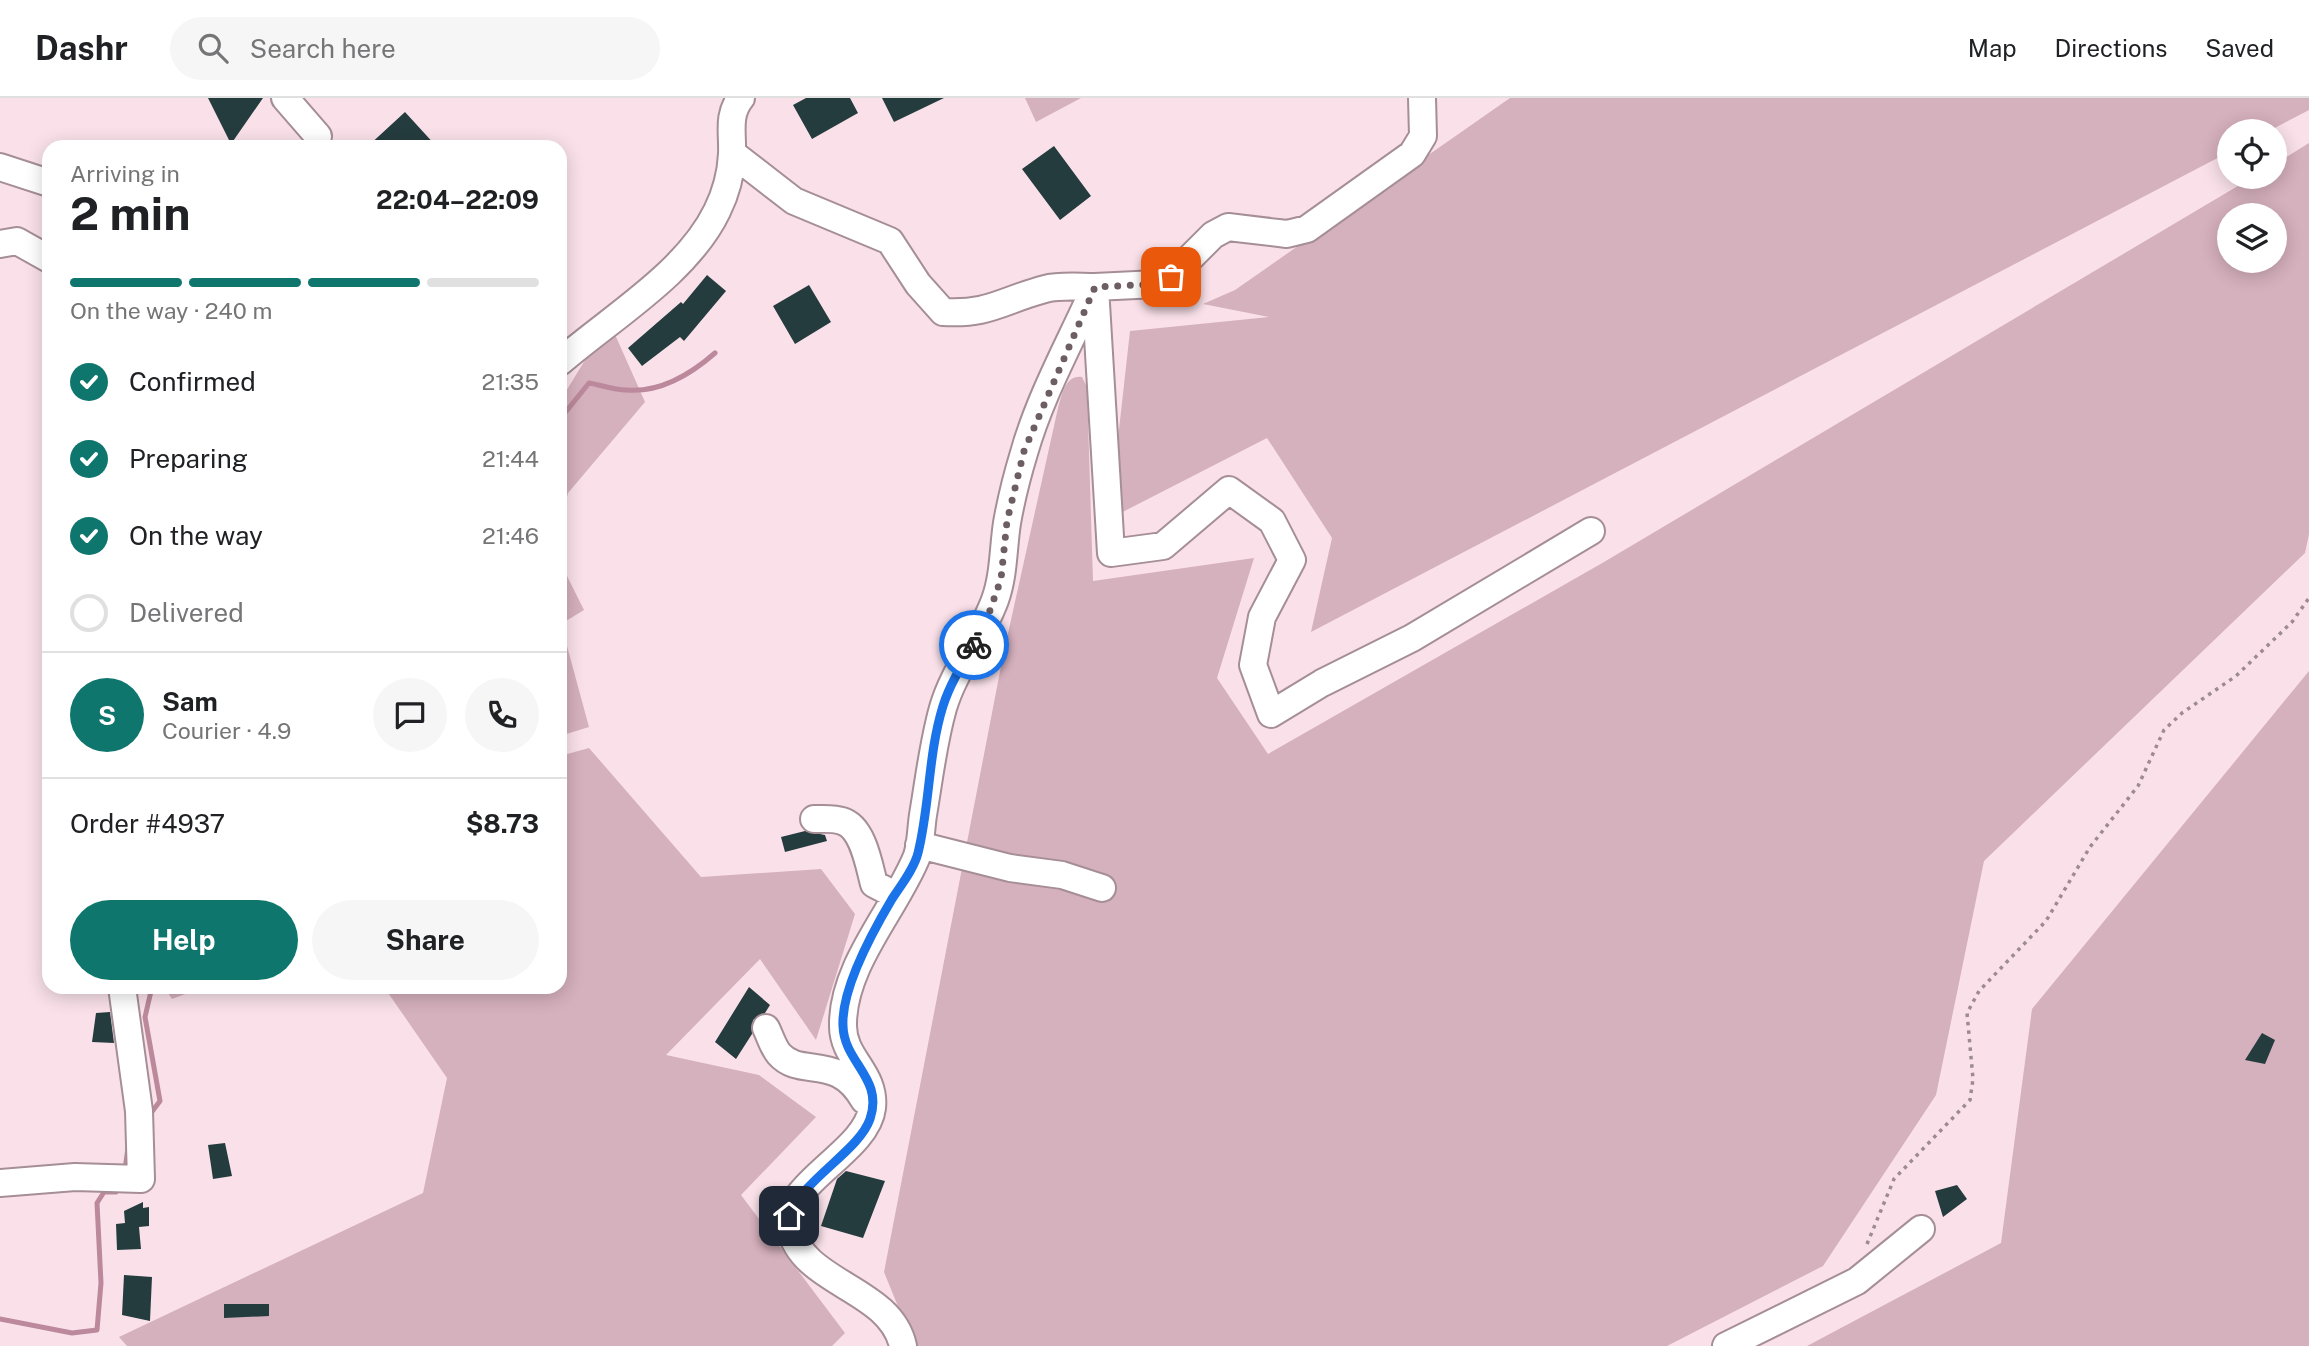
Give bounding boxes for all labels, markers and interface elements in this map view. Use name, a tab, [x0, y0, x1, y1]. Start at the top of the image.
search box	[170, 17, 660, 80]
text: Dashr	[35, 29, 128, 67]
icon: search	[194, 29, 232, 67]
text: Search here	[250, 33, 396, 64]
text: Map	[1968, 34, 2017, 62]
text: Directions	[2055, 34, 2167, 62]
text: Saved	[2205, 34, 2274, 62]
map controls	[2217, 119, 2287, 273]
button: locate	[2217, 119, 2287, 189]
text: Arriving in	[70, 160, 180, 187]
text: 22:04–22:09	[376, 184, 539, 215]
text: 2 min	[70, 186, 190, 240]
button: layers	[2217, 203, 2287, 273]
pin	[1141, 247, 1201, 307]
icon: bag	[1152, 258, 1190, 296]
text: On the way · 240 m	[70, 297, 272, 324]
icon: check	[70, 363, 108, 401]
text: Confirmed	[129, 366, 256, 397]
text: 21:35	[482, 368, 539, 395]
icon: check	[70, 440, 108, 478]
text: Preparing	[129, 443, 248, 474]
text: 21:44	[482, 445, 539, 472]
icon: check	[70, 517, 108, 555]
text: On the way	[129, 520, 263, 551]
text: 21:46	[482, 522, 539, 549]
text: Delivered	[129, 597, 244, 628]
courier	[939, 610, 1009, 680]
icon: bike	[955, 626, 993, 664]
button: chat	[373, 678, 447, 752]
button: phone	[465, 678, 539, 752]
text: Sam	[162, 686, 218, 717]
text: S	[98, 700, 116, 731]
text: Courier · 4.9	[162, 717, 291, 744]
text: Order #4937	[70, 808, 225, 839]
text: $8.73	[466, 808, 539, 839]
button: Help	[70, 900, 298, 980]
button: Share	[312, 900, 539, 980]
pin	[759, 1186, 819, 1246]
icon: home	[770, 1197, 808, 1235]

